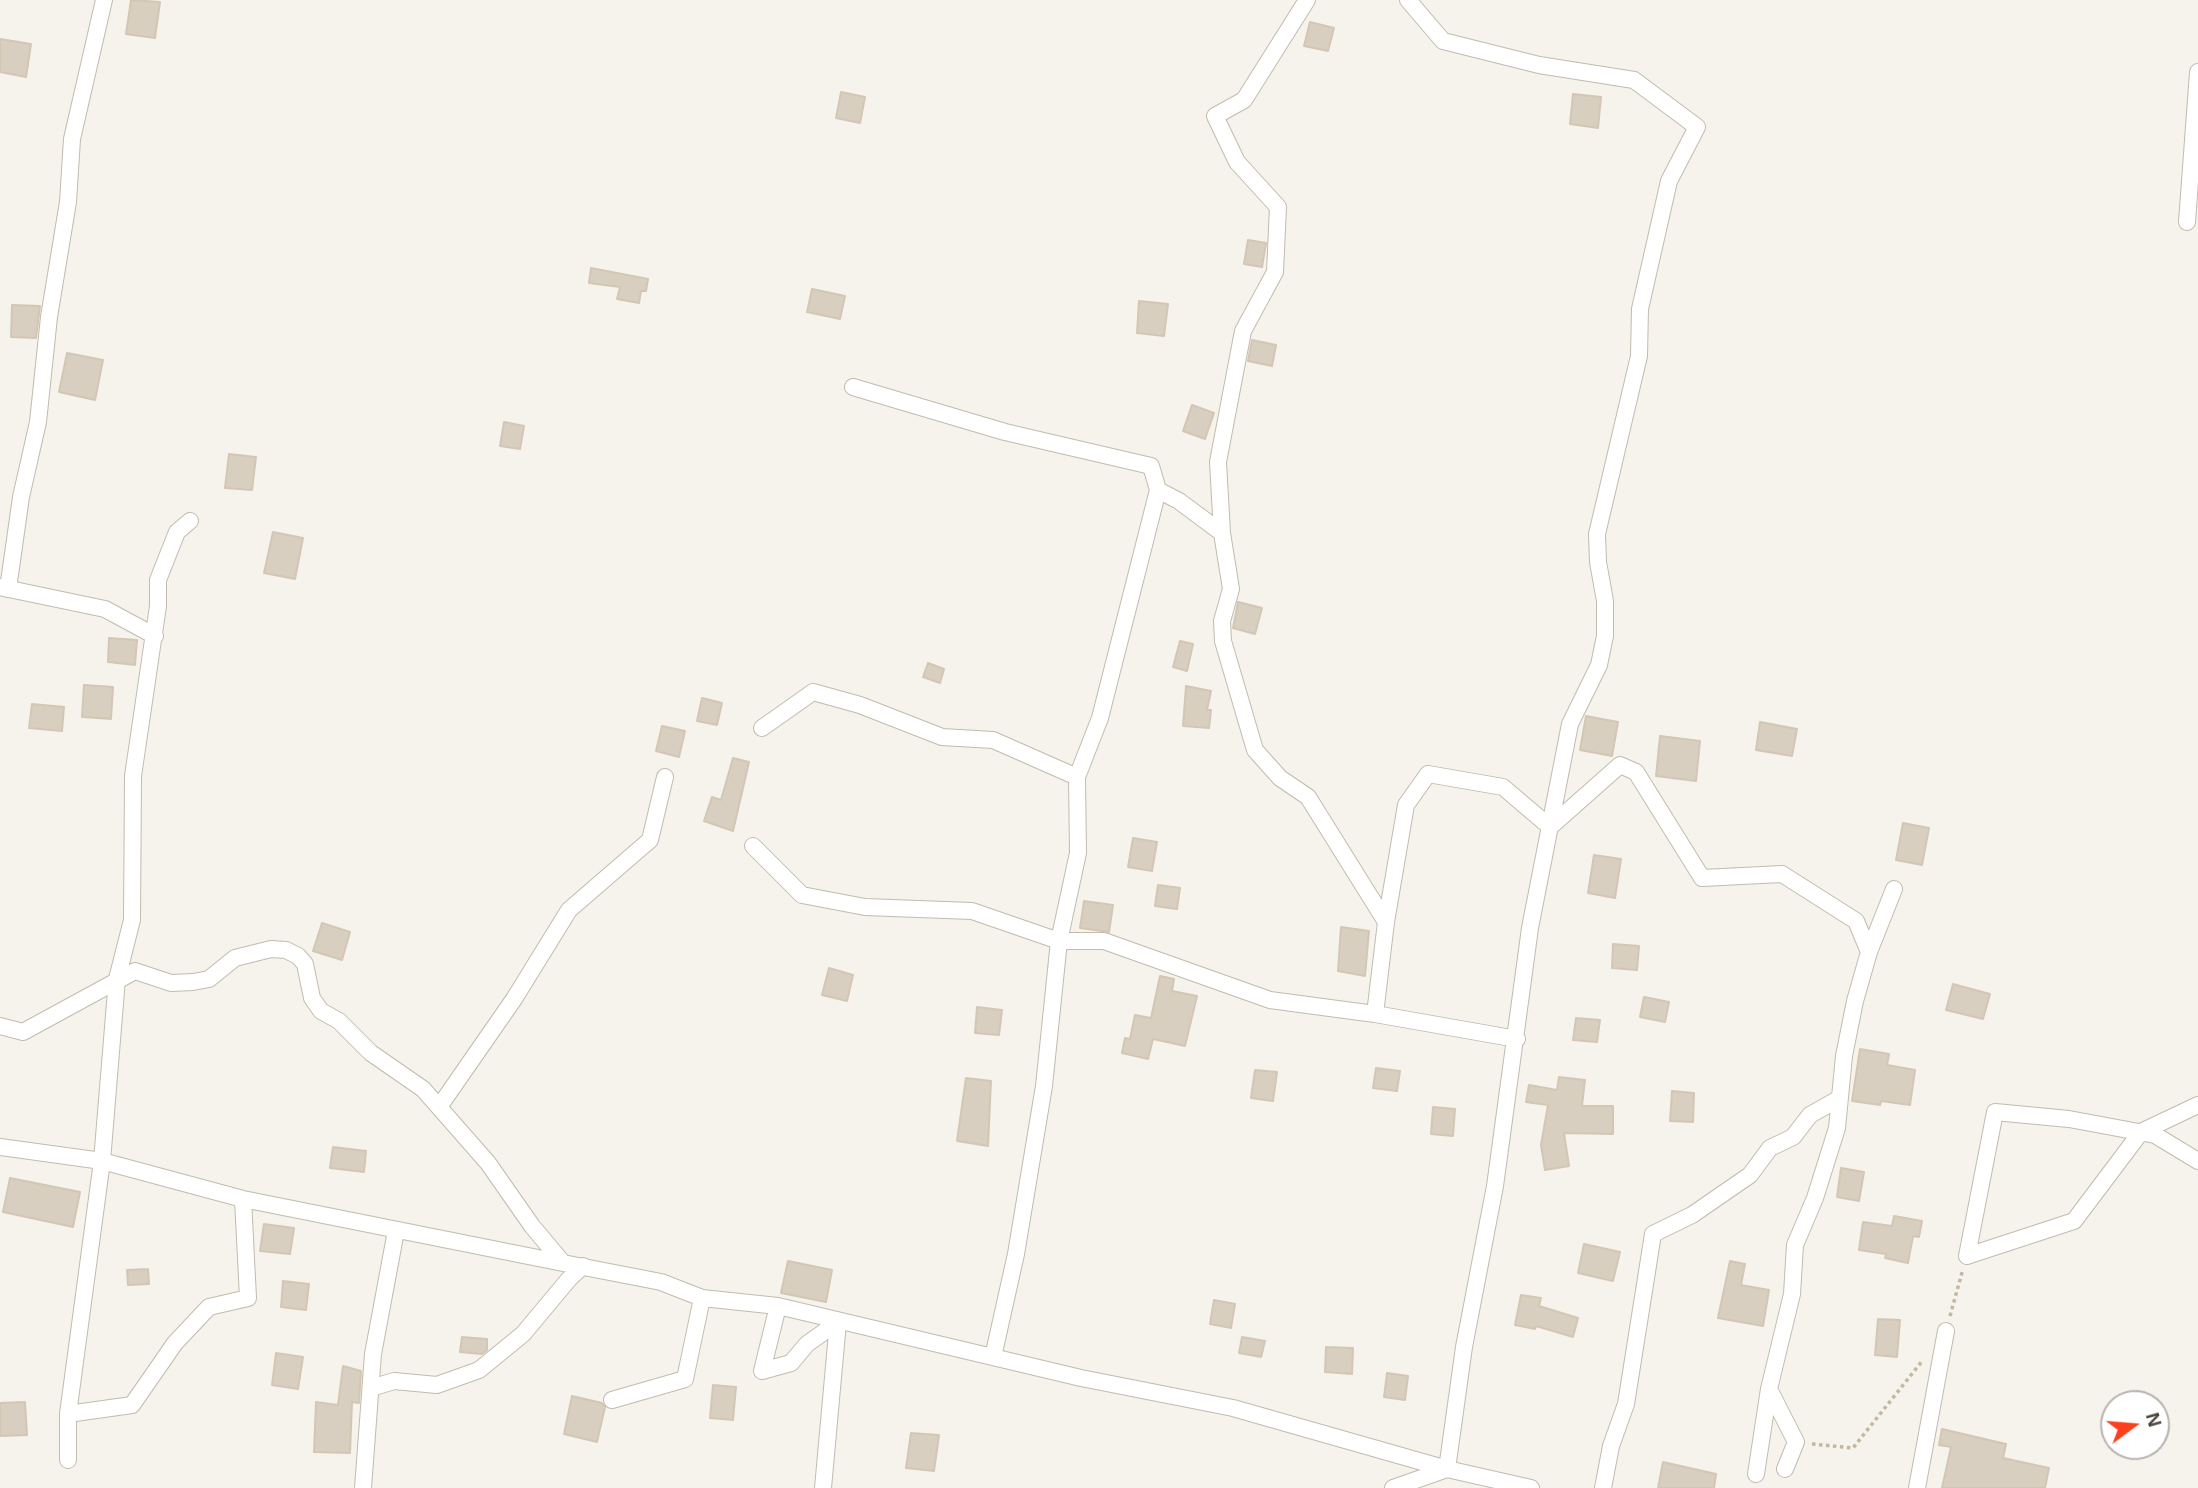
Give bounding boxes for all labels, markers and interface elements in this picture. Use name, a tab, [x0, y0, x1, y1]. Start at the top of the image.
north arrow	[2100, 1390, 2170, 1460]
text: N	[2142, 1410, 2166, 1429]

